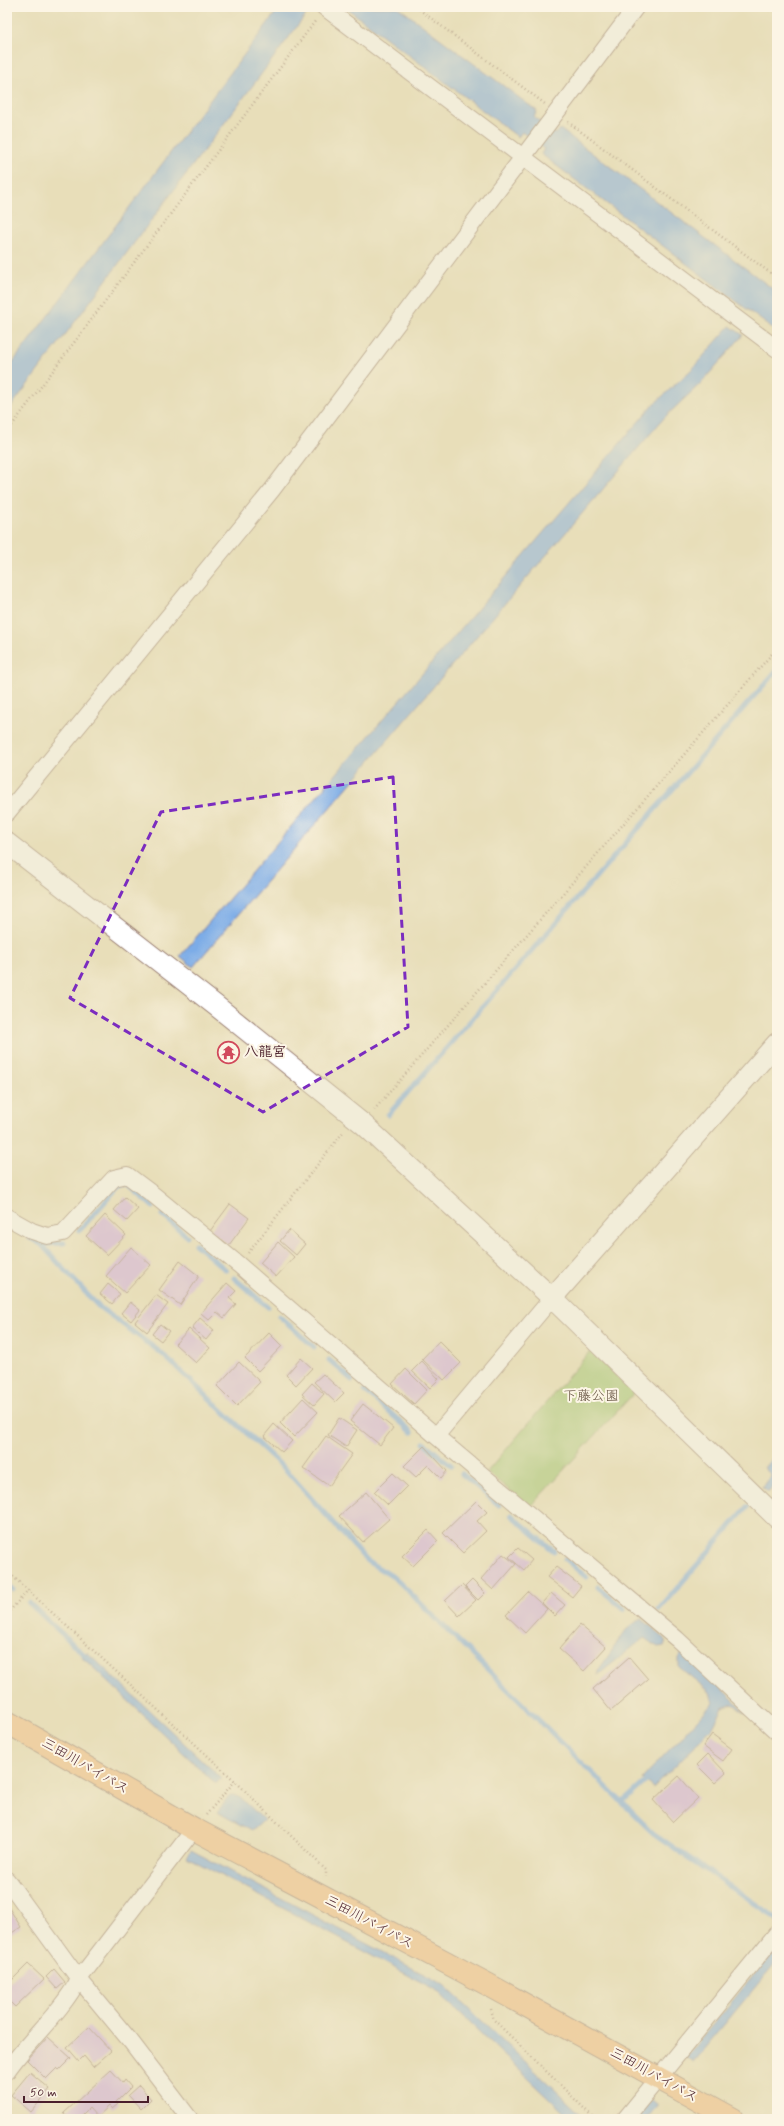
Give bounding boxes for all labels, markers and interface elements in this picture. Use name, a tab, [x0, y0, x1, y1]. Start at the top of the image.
temple icon: 八龍宮	[216, 1039, 242, 1065]
place label: 八龍宮	[244, 1043, 286, 1061]
park label: 下藤公園	[563, 1387, 619, 1405]
street label: 三田川バイパス	[38, 1734, 132, 1798]
street label: 三田川バイパス	[322, 1891, 416, 1953]
street label: 三田川バイパス	[607, 2043, 701, 2107]
scale bar	[24, 2078, 148, 2104]
text: 50 m	[30, 2085, 57, 2101]

